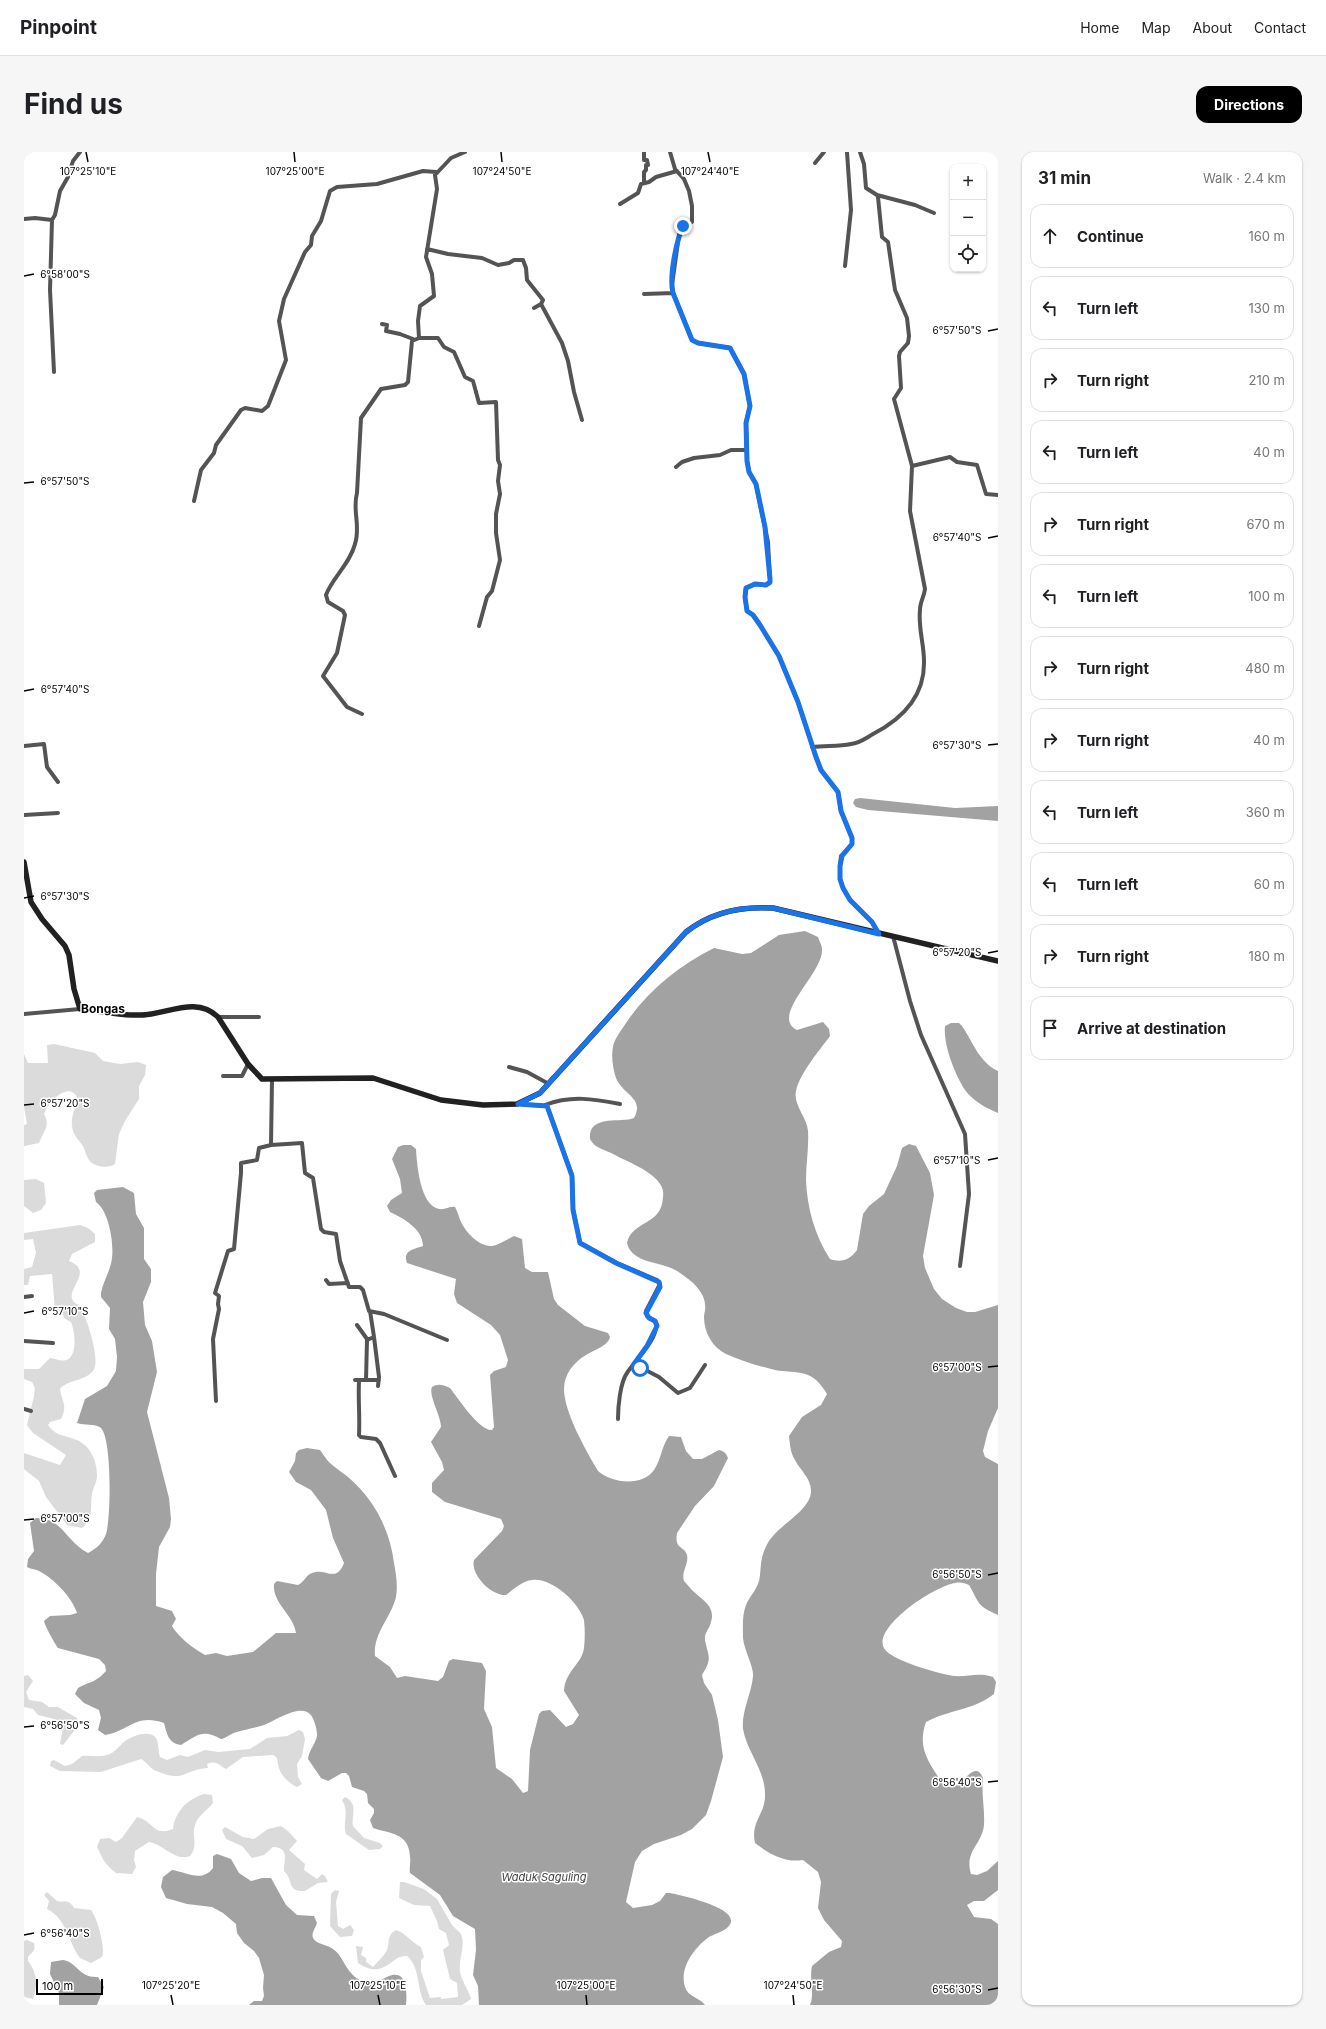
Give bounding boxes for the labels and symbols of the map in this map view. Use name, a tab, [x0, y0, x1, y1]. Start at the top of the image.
text: 107°25'10"E	[60, 165, 116, 177]
text: 107°25'00"E	[266, 165, 324, 177]
text: 107°24'50"E	[473, 165, 531, 177]
text: 107°24'40"E	[681, 165, 739, 177]
route end	[674, 217, 692, 235]
text: 6°58'00"S	[40, 268, 90, 280]
text: 6°57'50"S	[933, 324, 981, 336]
text: 6°57'50"S	[41, 475, 89, 487]
text: 6°57'40"S	[933, 531, 981, 543]
text: 6°57'40"S	[41, 683, 89, 695]
text: 6°57'30"S	[932, 739, 982, 751]
text: 6°57'30"S	[40, 890, 90, 902]
text: 6°57'20"S	[933, 946, 981, 958]
district label: Bongas	[81, 1001, 125, 1016]
text: 6°57'20"S	[41, 1097, 89, 1109]
text: 6°57'10"S	[934, 1154, 980, 1166]
text: 6°57'10"S	[42, 1305, 88, 1317]
route start	[631, 1359, 649, 1377]
text: 6°57'00"S	[932, 1361, 982, 1373]
text: 6°57'00"S	[40, 1512, 90, 1524]
text: 6°56'50"S	[932, 1568, 982, 1580]
text: 6°56'50"S	[40, 1719, 90, 1731]
text: 6°56'40"S	[932, 1776, 982, 1788]
water label: Waduk Saguling	[501, 1870, 587, 1884]
text: 6°56'40"S	[40, 1927, 90, 1939]
scale bar	[36, 1977, 103, 1996]
text: 107°25'20"E	[142, 1979, 200, 1991]
text: 107°25'10"E	[350, 1979, 406, 1991]
text: 107°25'00"E	[557, 1979, 615, 1991]
text: 107°24'50"E	[764, 1979, 822, 1991]
text: 6°56'30"S	[932, 1983, 982, 1995]

